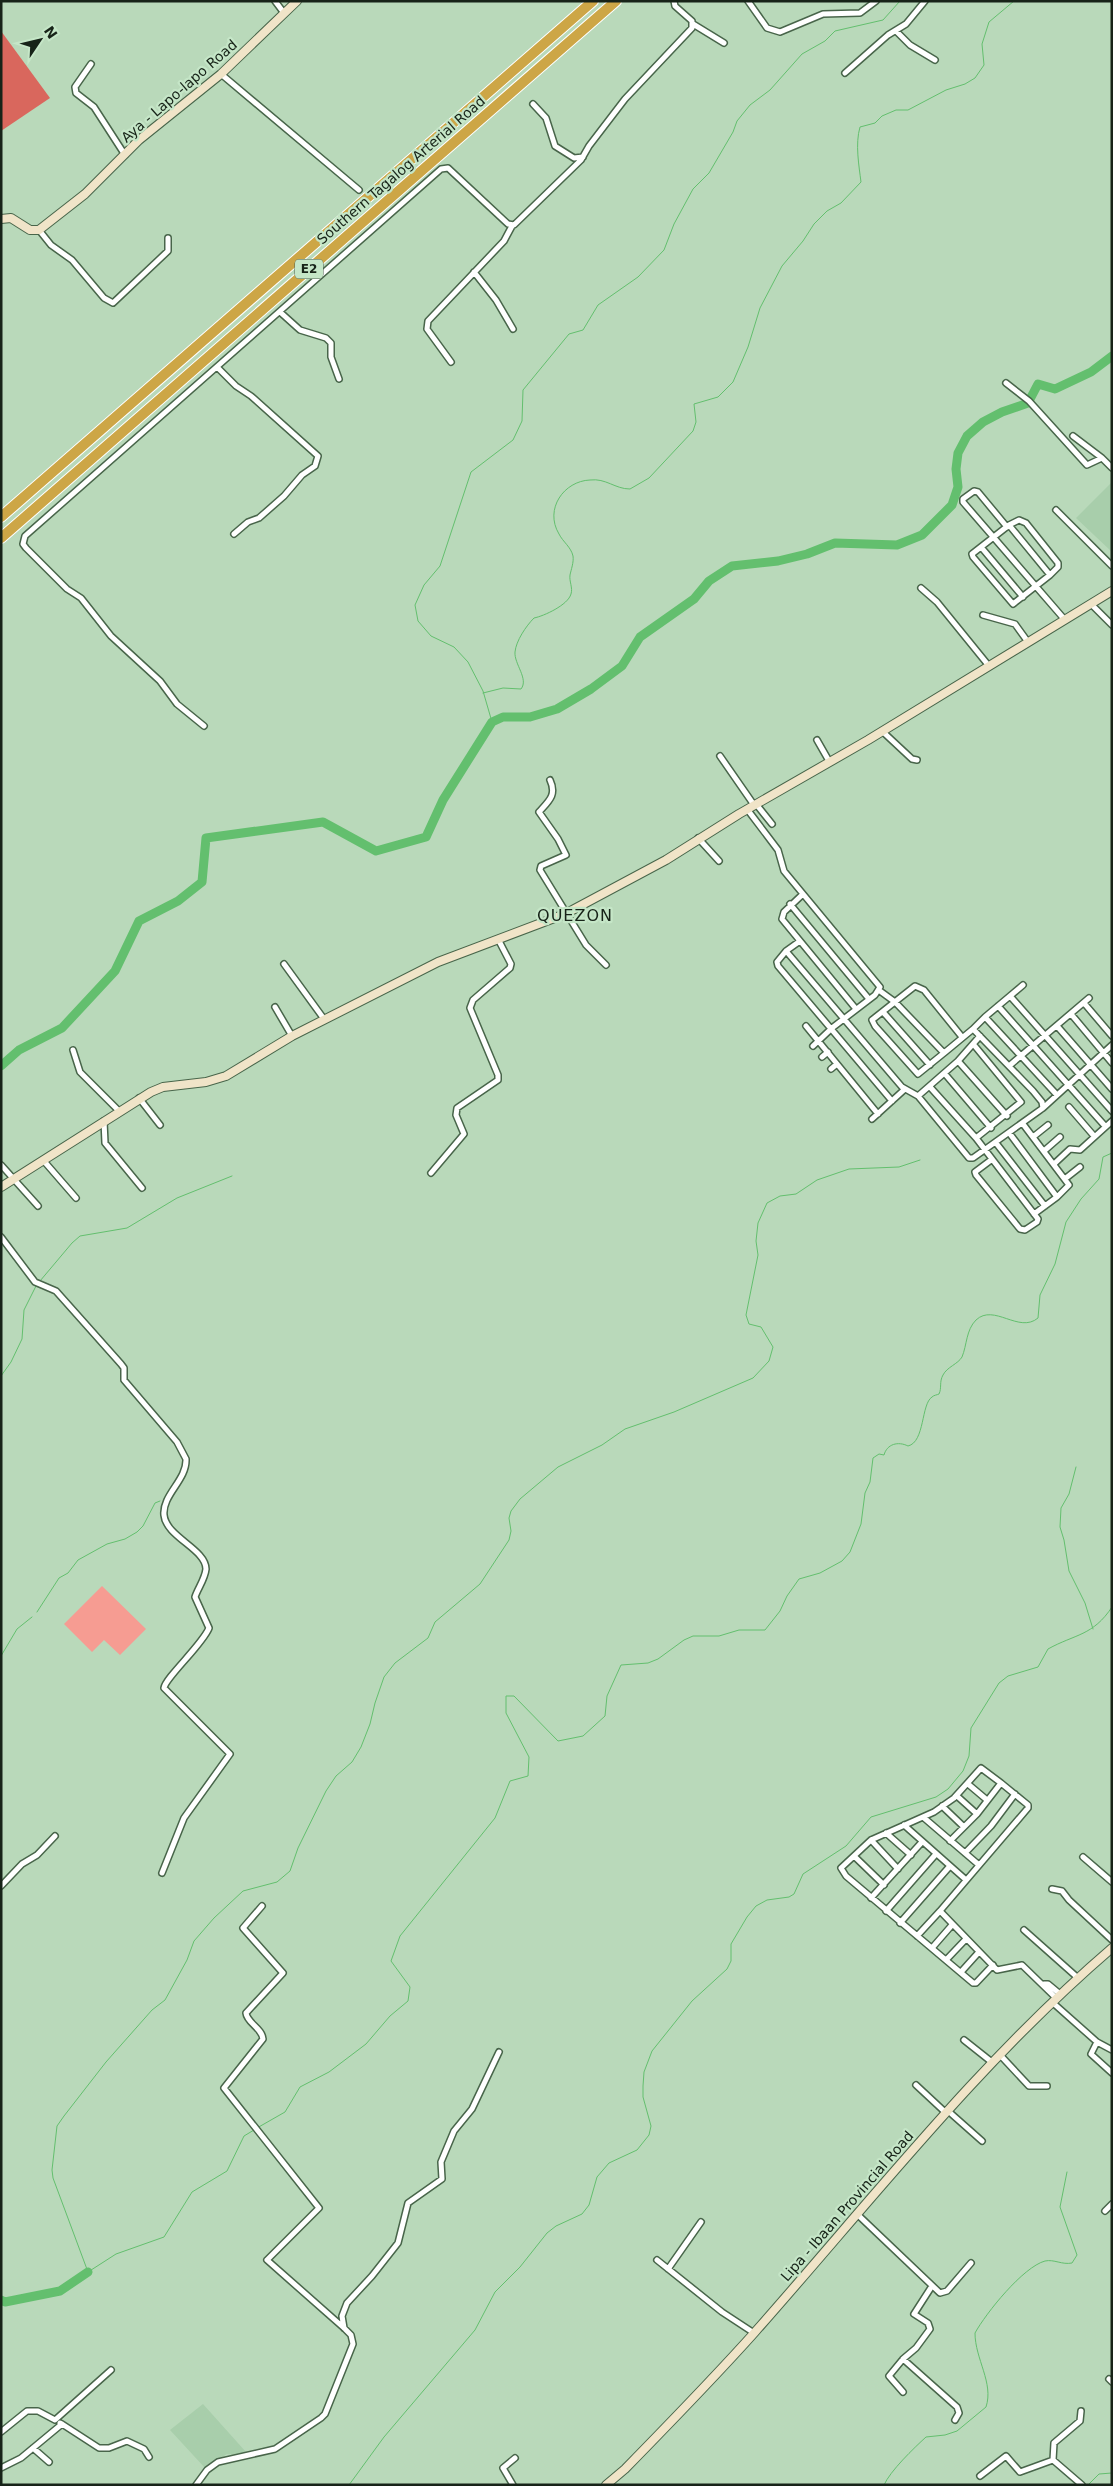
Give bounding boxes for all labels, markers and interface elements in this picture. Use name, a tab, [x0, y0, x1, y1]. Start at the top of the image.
north arrow	[15, 15, 65, 65]
text: N	[41, 23, 61, 42]
street label: Aya - Lapo-lapo Road	[118, 36, 240, 146]
street label: Southern Tagalog Arterial Road	[314, 93, 488, 247]
road number: E2	[295, 260, 323, 278]
district label: QUEZON	[537, 906, 613, 925]
street label: Lipa - Ibaan Provincial Road	[777, 2128, 917, 2284]

